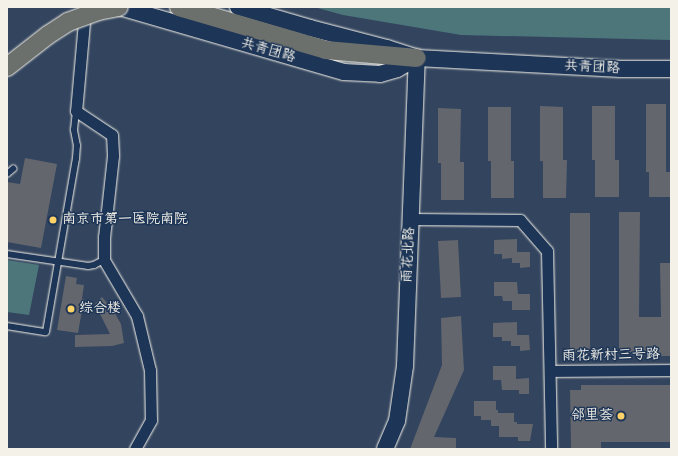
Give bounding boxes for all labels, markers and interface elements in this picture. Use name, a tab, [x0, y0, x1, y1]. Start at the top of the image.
street label: 共青团路	[239, 35, 297, 67]
street label: 共青团路	[564, 58, 620, 78]
place label: 南京市第一医院南院	[62, 212, 188, 228]
marker: 南京市第一医院南院	[47, 214, 59, 226]
street label: 雨花北路	[399, 227, 419, 283]
place label: 综合楼	[79, 301, 121, 317]
marker: 综合楼	[66, 304, 76, 314]
street label: 雨花新村三号路	[562, 347, 660, 365]
place label: 邻里荟	[571, 408, 613, 424]
marker: 邻里荟	[616, 411, 626, 421]

